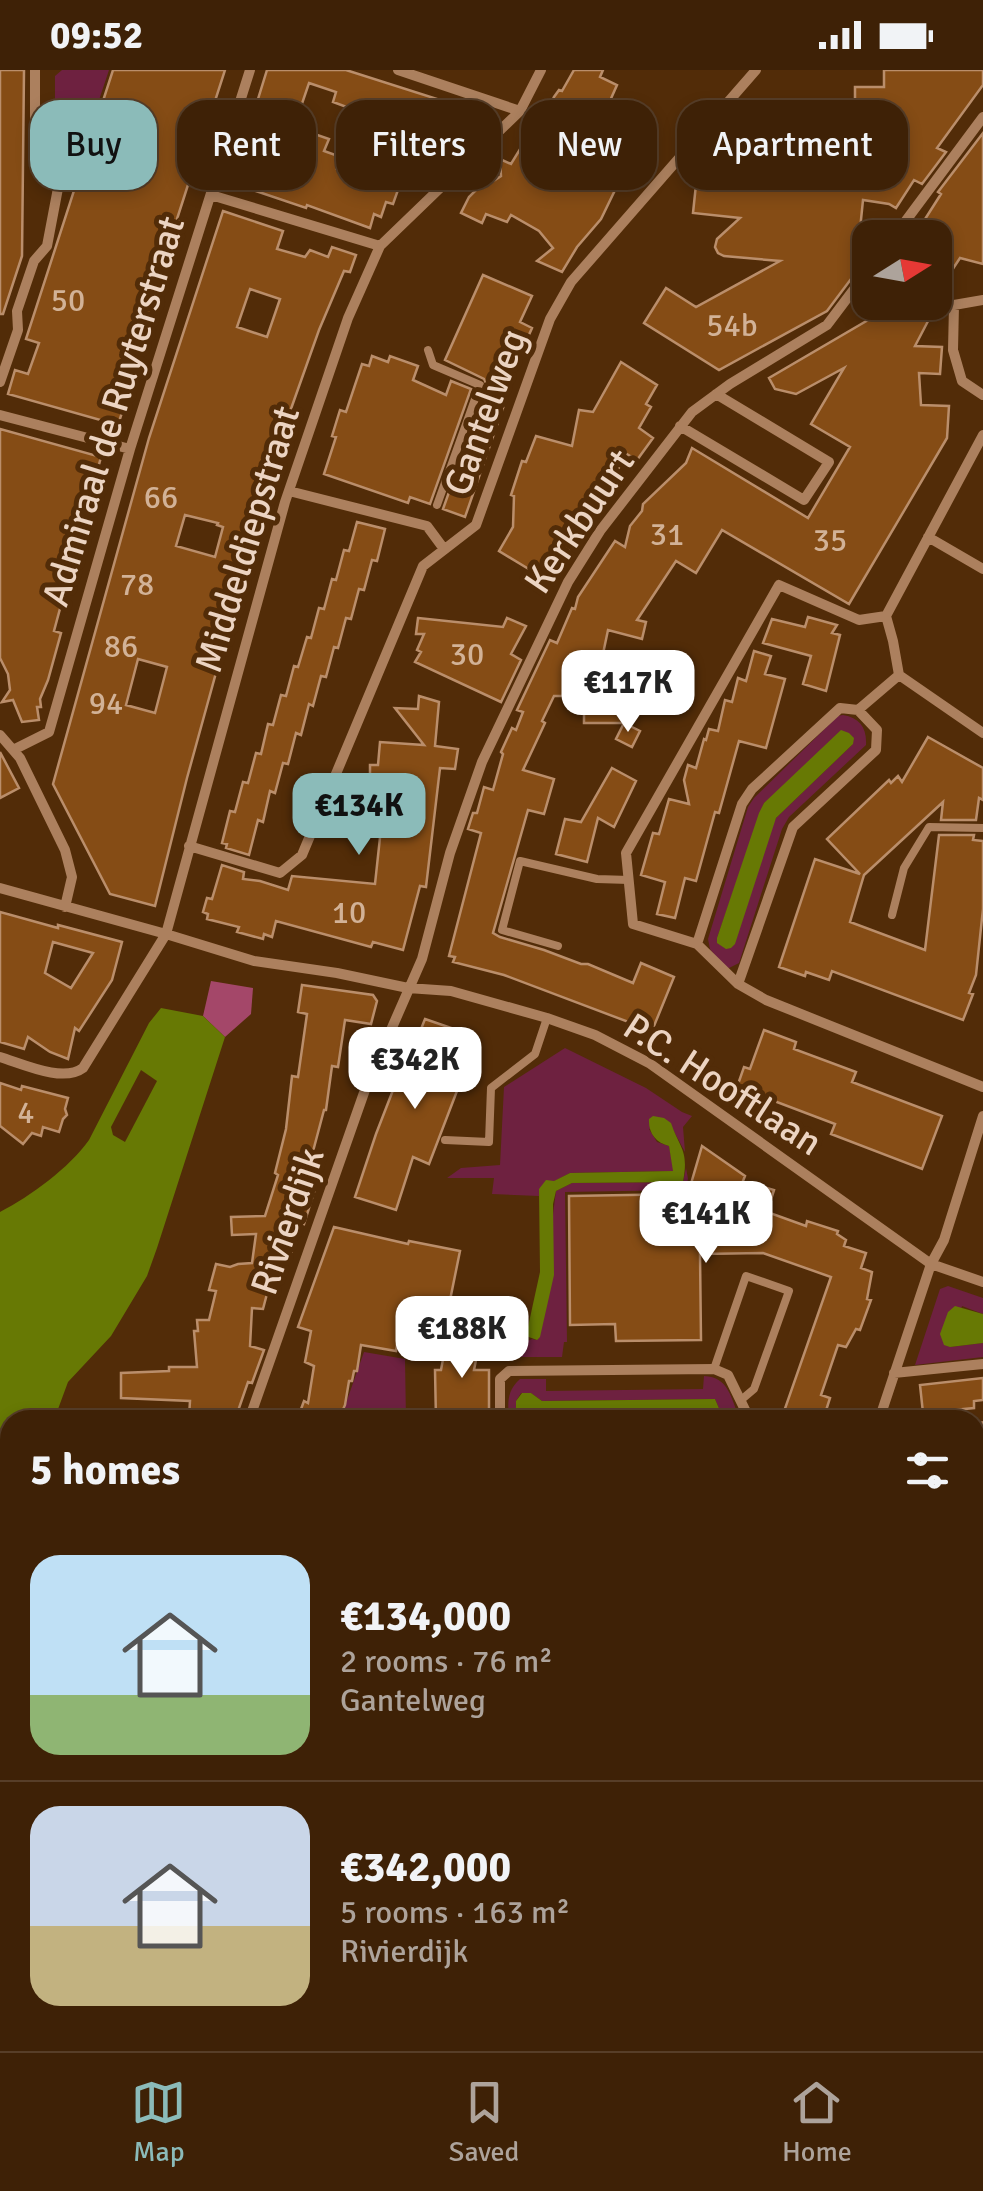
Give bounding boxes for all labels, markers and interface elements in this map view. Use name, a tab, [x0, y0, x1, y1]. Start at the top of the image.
text: 09:52	[50, 12, 143, 59]
chip: Buy	[30, 100, 157, 190]
chip: Rent	[177, 100, 316, 190]
chip: Filters	[336, 100, 501, 190]
chip: New	[521, 100, 657, 190]
chip: Apartment	[677, 100, 908, 190]
street label: Admiraal de Ruyterstraat	[32, 211, 195, 612]
north arrow	[852, 220, 952, 320]
map controls	[852, 220, 952, 320]
house number: 50	[51, 281, 85, 320]
house number: 54b	[706, 306, 758, 345]
street label: Gantelweg	[434, 323, 537, 502]
street label: Middeldiepstraat	[185, 400, 310, 678]
street label: Kerkbuurt	[514, 440, 645, 602]
house number: 66	[144, 478, 178, 517]
house number: 31	[650, 515, 684, 554]
house number: 35	[813, 521, 847, 560]
house number: 78	[120, 565, 154, 604]
house number: 86	[104, 627, 138, 666]
house number: 30	[450, 635, 484, 674]
pin: €117K	[558, 650, 698, 735]
text: €117K	[584, 663, 672, 702]
house number: 94	[89, 684, 123, 723]
pin: €134K	[289, 773, 429, 858]
text: €134K	[315, 786, 403, 825]
house number: 10	[332, 893, 366, 932]
street label: P.C. Hooftlaan	[615, 1003, 831, 1166]
pin: €342K	[345, 1027, 485, 1112]
text: €342K	[371, 1040, 459, 1079]
house number: 4	[17, 1093, 35, 1132]
street label: Rivierdijk	[240, 1141, 335, 1301]
pin: €141K	[636, 1181, 776, 1266]
text: €141K	[662, 1194, 750, 1233]
pin: €188K	[392, 1296, 532, 1381]
text: €188K	[418, 1309, 506, 1348]
icon: filters	[900, 1443, 955, 1498]
text: 5 homes	[30, 1445, 180, 1496]
text: €134,000	[340, 1591, 511, 1642]
icon: home	[110, 1595, 230, 1715]
text: 2 rooms · 76 m²	[340, 1642, 553, 1681]
text: Gantelweg	[340, 1681, 486, 1720]
text: €342,000	[340, 1842, 511, 1893]
icon: home	[110, 1846, 230, 1966]
text: 5 rooms · 163 m²	[340, 1893, 570, 1932]
text: Rivierdijk	[340, 1932, 468, 1971]
tab: Map	[131, 2075, 186, 2169]
tab: Saved	[449, 2075, 519, 2169]
tab: Home	[782, 2075, 852, 2169]

